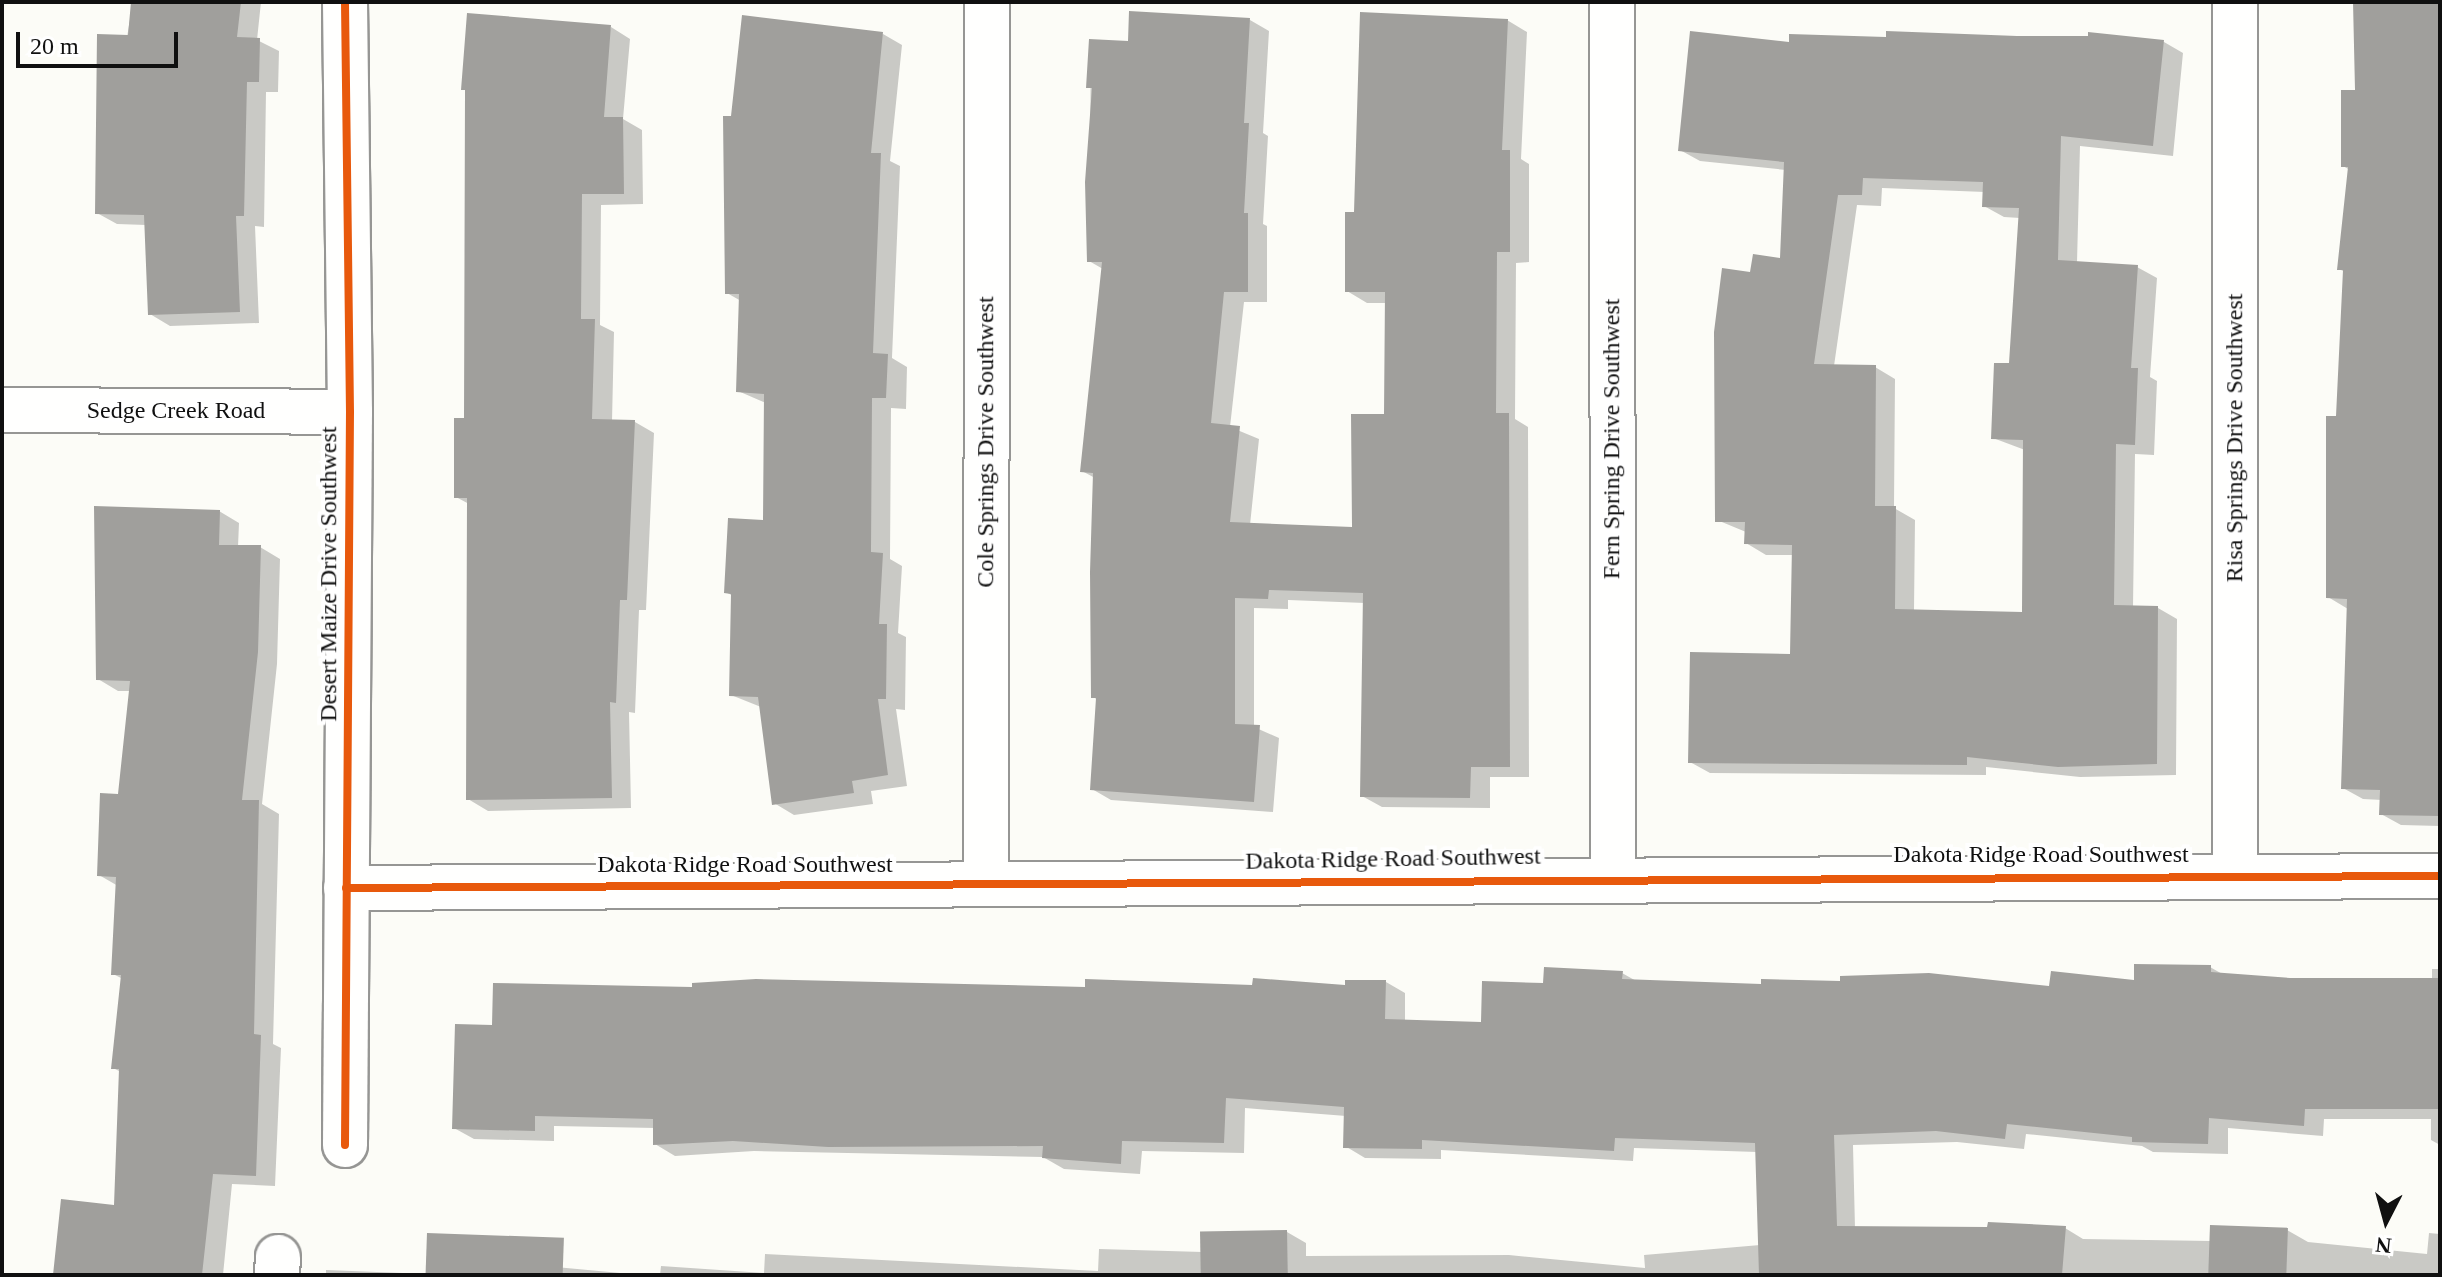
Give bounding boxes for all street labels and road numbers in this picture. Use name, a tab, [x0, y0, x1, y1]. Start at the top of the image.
street label: Risa Springs Drive Southwest	[2221, 294, 2249, 582]
street label: Cole Springs Drive Southwest	[972, 296, 1000, 588]
street label: Fern Spring Drive Southwest	[1598, 299, 1626, 579]
street label: Sedge Creek Road	[87, 397, 265, 425]
street label: Desert Maize Drive Southwest	[315, 426, 343, 722]
street label: Dakota Ridge Road Southwest	[1893, 841, 2189, 869]
street label: Dakota Ridge Road Southwest	[1245, 842, 1541, 876]
street label: Dakota Ridge Road Southwest	[597, 851, 893, 879]

